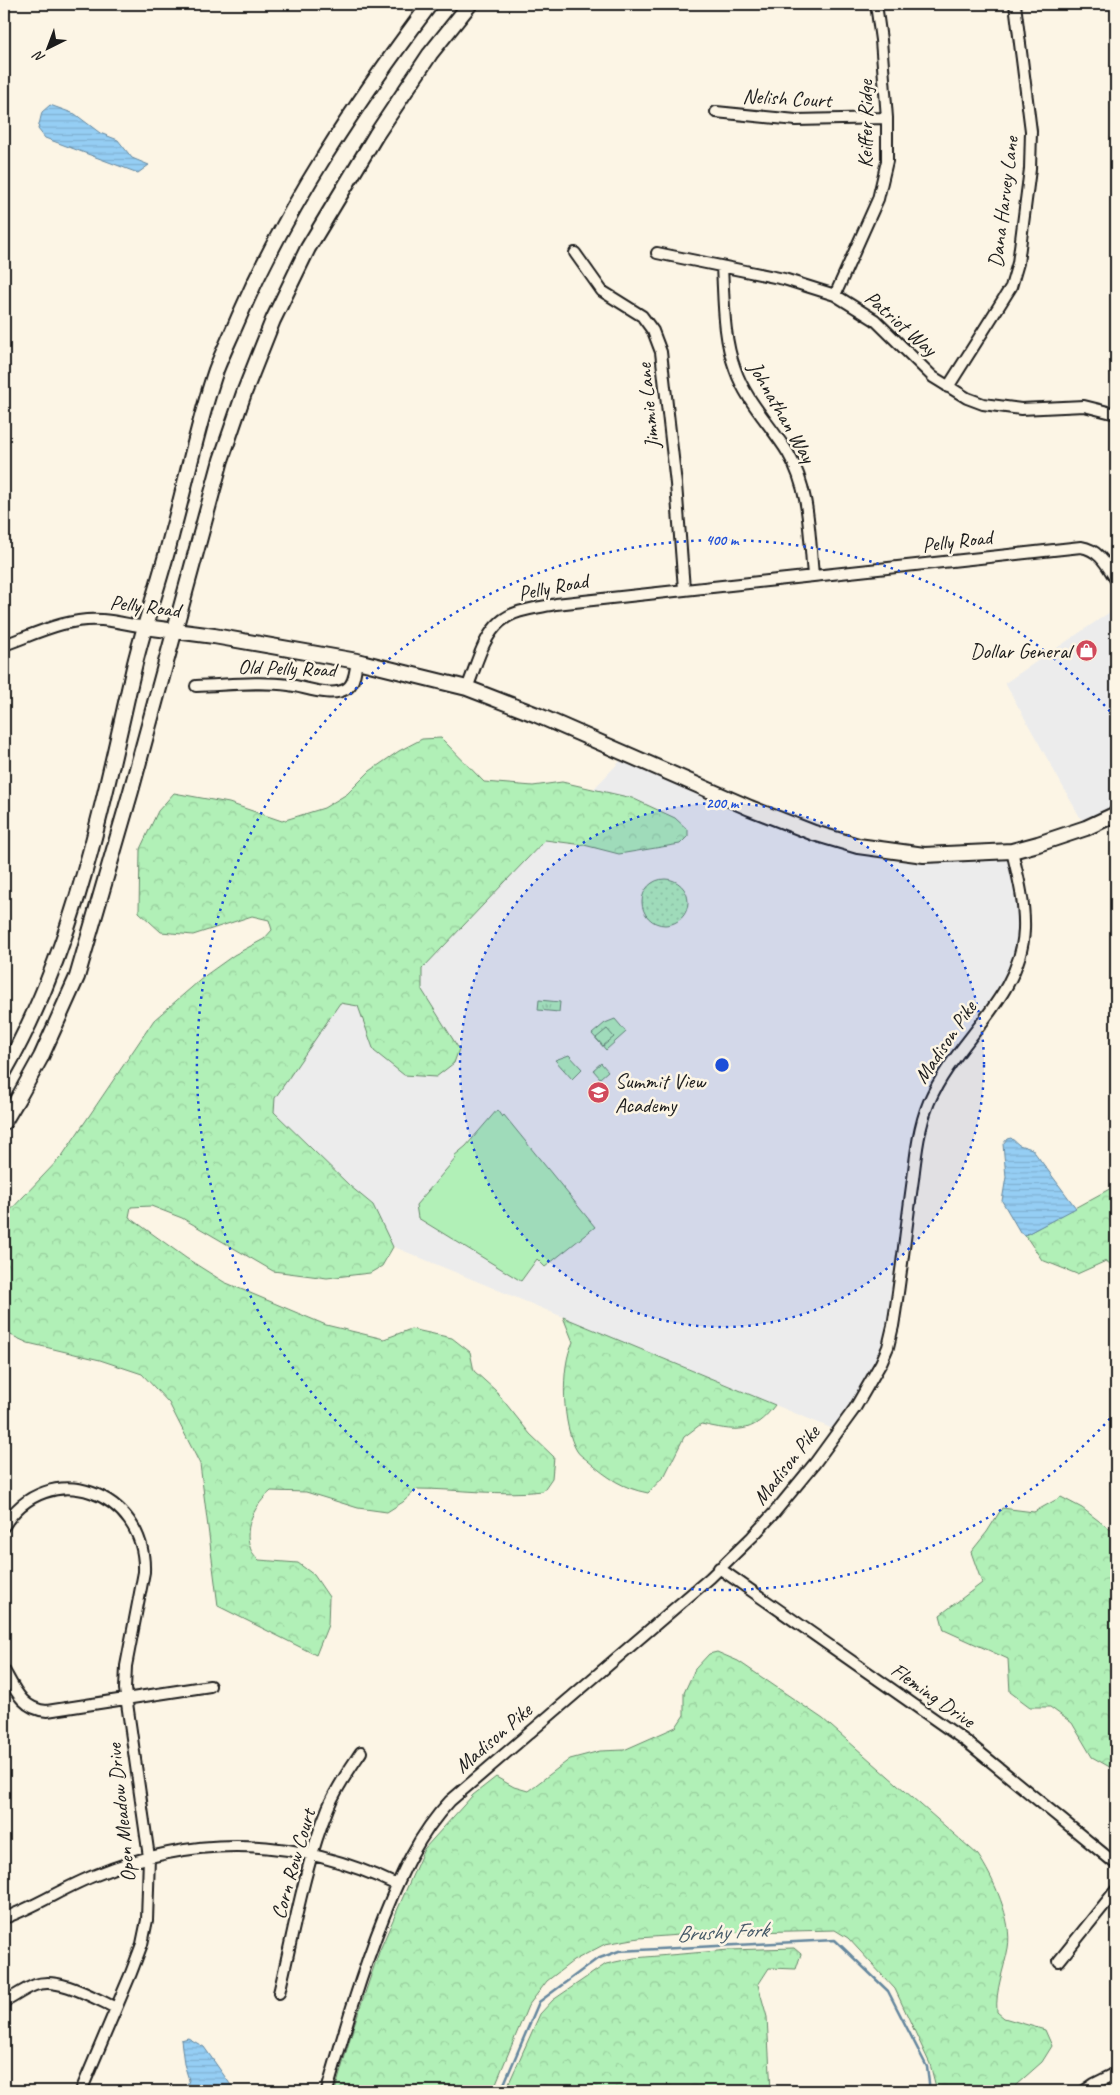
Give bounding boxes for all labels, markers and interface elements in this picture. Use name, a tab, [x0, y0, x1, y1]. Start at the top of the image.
north arrow	[22, 22, 72, 72]
text: N	[29, 47, 49, 67]
street label: Keiffer Ridge	[852, 79, 878, 168]
street label: Nelish Court	[742, 83, 834, 113]
street label: Dana Harvey Lane	[982, 134, 1024, 269]
street label: Patriot Way	[860, 285, 944, 363]
street label: Johnathan Way	[742, 356, 822, 469]
street label: Jimmie Lane	[630, 361, 665, 451]
street label: Pelly Road	[920, 523, 997, 558]
text: 400 m	[706, 531, 740, 550]
street label: Pelly Road	[516, 567, 594, 606]
street label: Pelly Road	[108, 589, 185, 624]
place label: Dollar General	[970, 638, 1074, 664]
shop icon: Dollar General	[1075, 639, 1099, 663]
street label: Old Pelly Road	[238, 653, 339, 683]
text: 200 m	[706, 794, 740, 813]
street label: Madison Pike	[908, 995, 983, 1088]
centre of rings	[713, 1056, 731, 1074]
place label: Summit View Academy	[615, 1068, 707, 1118]
school or university icon: Summit View Academy	[587, 1081, 611, 1105]
street label: Madison Pike	[747, 1419, 826, 1510]
street label: Fleming Drive	[886, 1657, 982, 1735]
street label: Madison Pike	[449, 1697, 538, 1779]
street label: Open Meadow Drive	[101, 1741, 141, 1884]
street label: Corn Row Court	[265, 1804, 322, 1922]
water label: Brushy Fork	[676, 1915, 772, 1948]

